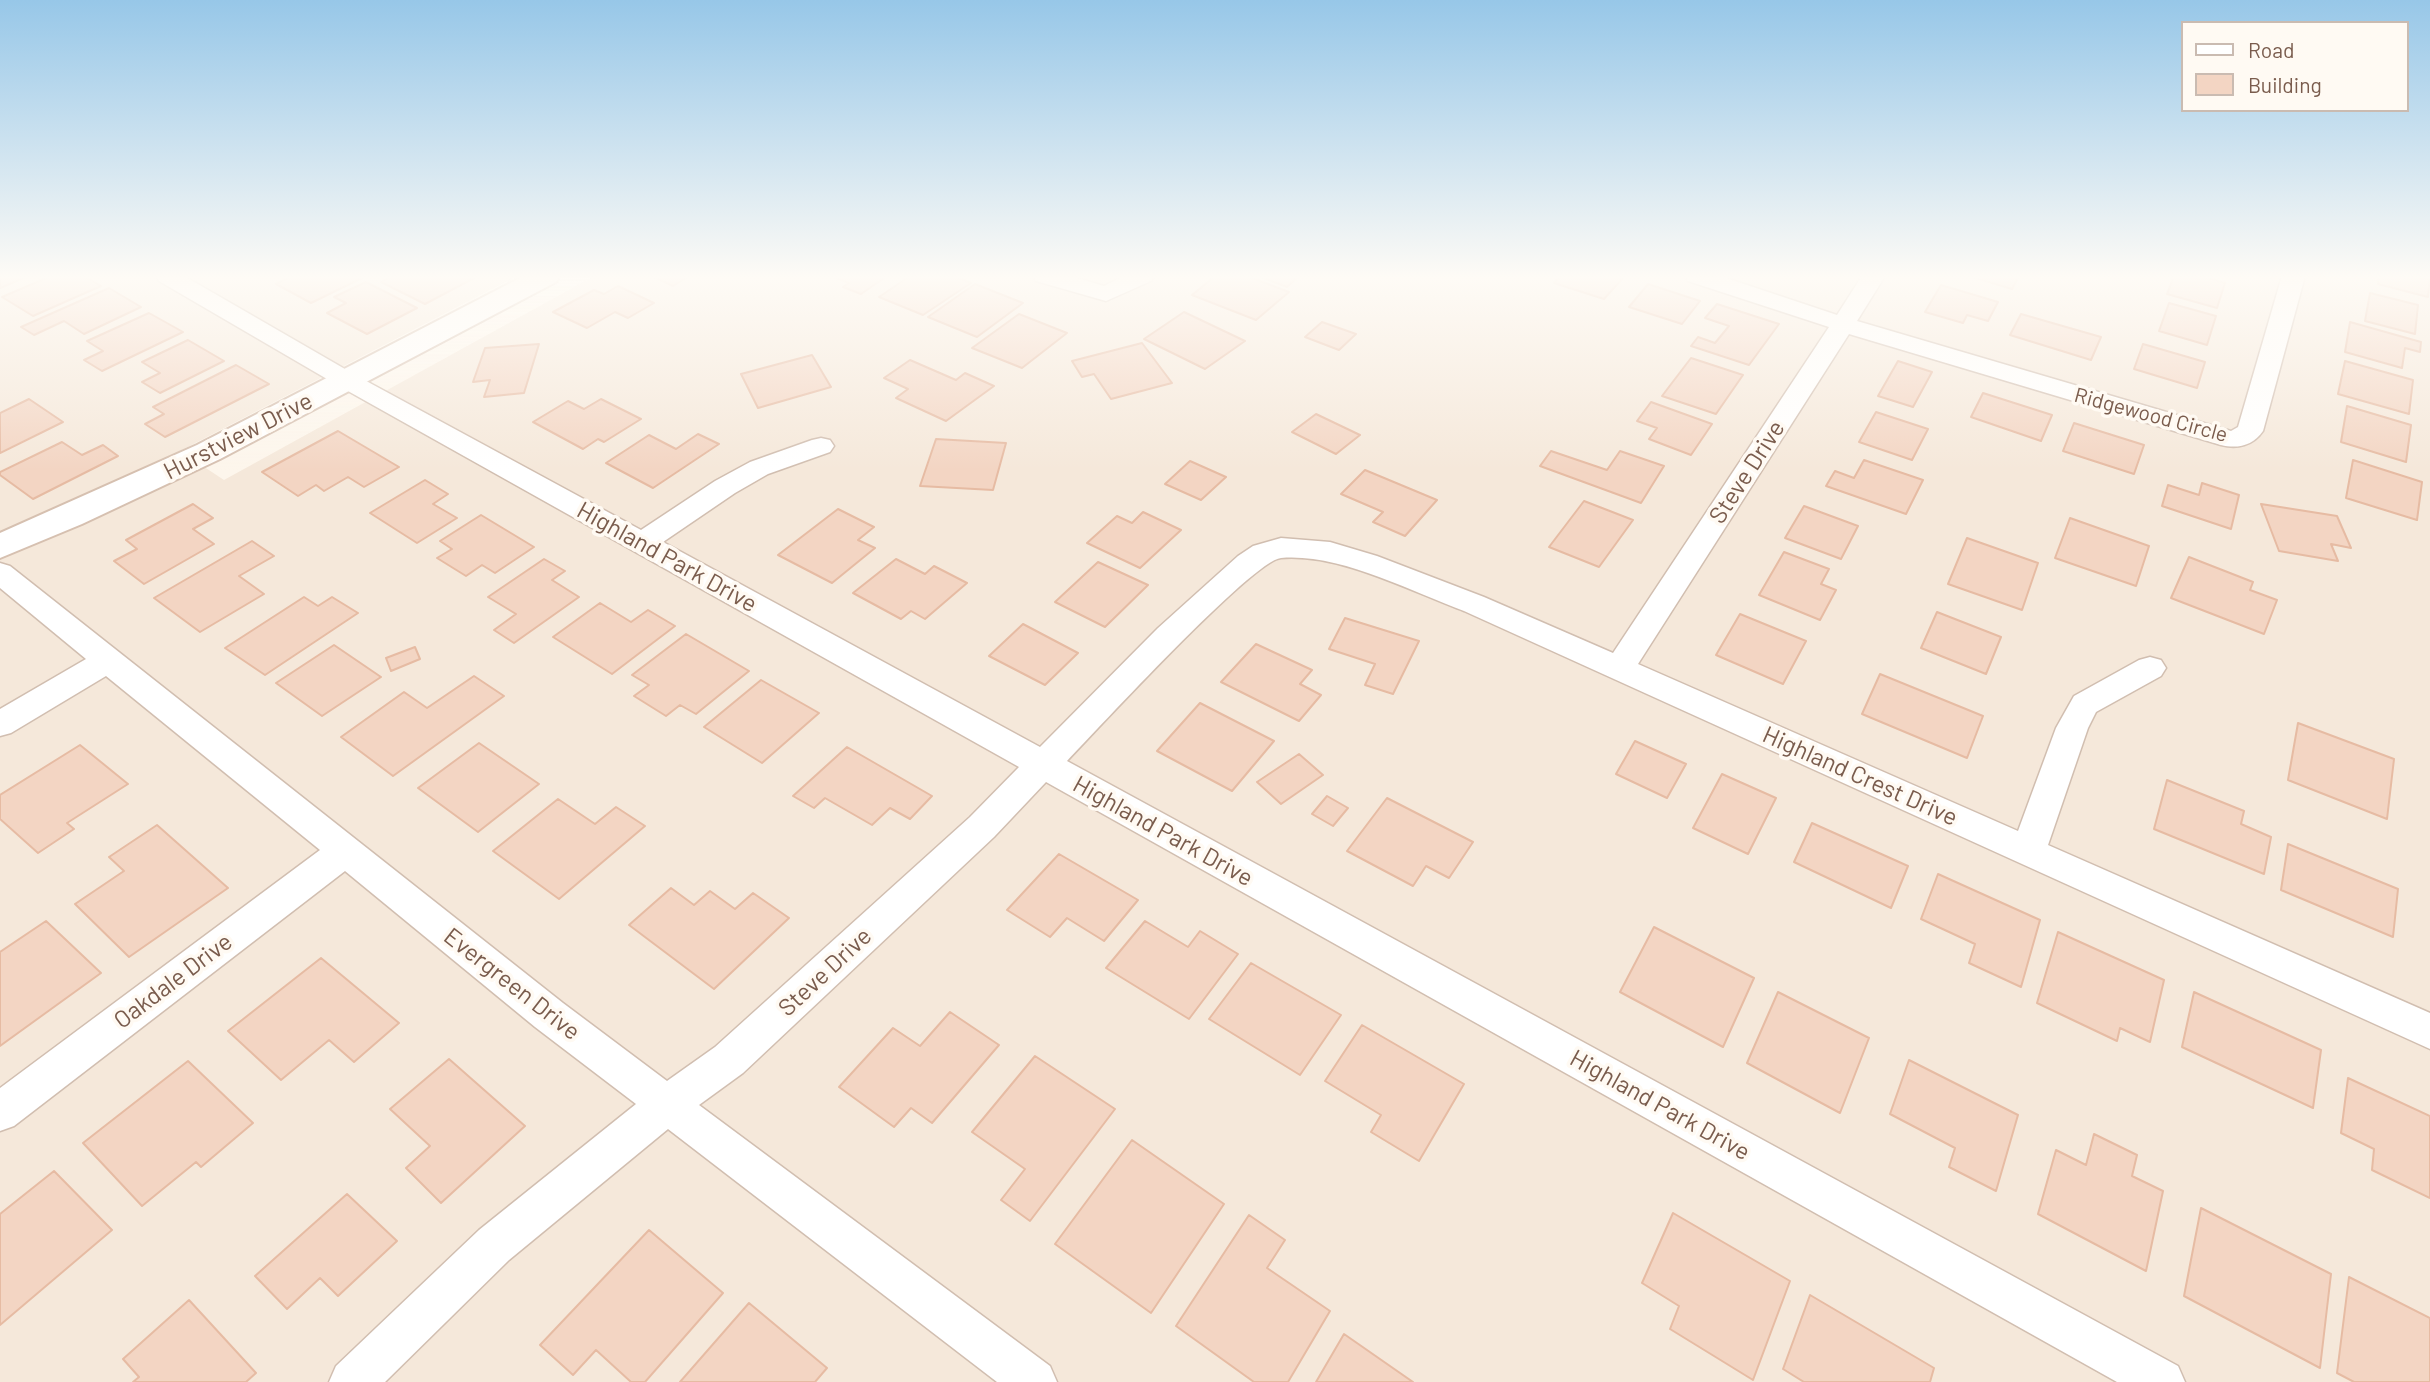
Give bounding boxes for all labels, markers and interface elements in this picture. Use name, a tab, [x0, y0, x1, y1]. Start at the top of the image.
legend	[2182, 21, 2409, 112]
text: Road	[2248, 37, 2294, 62]
text: Building	[2248, 72, 2322, 97]
street label: Ridgewood Circle	[2072, 382, 2230, 448]
street label: Hurstview Drive	[159, 386, 317, 486]
street label: Steve Drive	[1703, 415, 1791, 529]
street label: Highland Park Drive	[572, 496, 762, 618]
street label: Highland Crest Drive	[1758, 720, 1962, 832]
street label: Highland Park Drive	[1068, 770, 1258, 892]
street label: Evergreen Drive	[438, 922, 586, 1046]
street label: Steve Drive	[772, 922, 878, 1022]
street label: Oakdale Drive	[108, 927, 238, 1035]
street label: Highland Park Drive	[1565, 1044, 1755, 1166]

